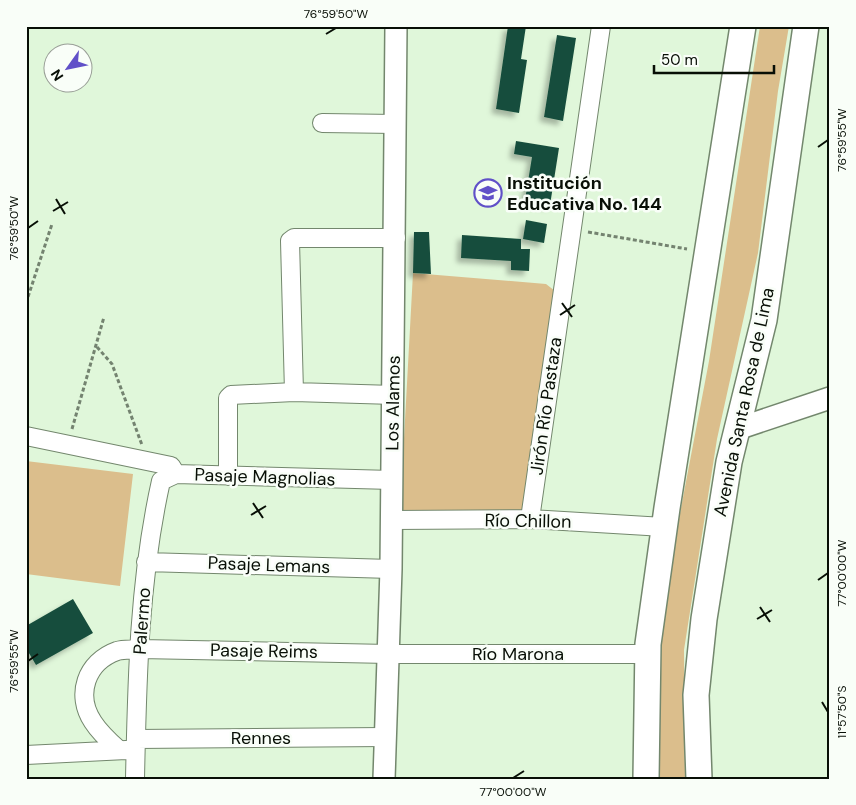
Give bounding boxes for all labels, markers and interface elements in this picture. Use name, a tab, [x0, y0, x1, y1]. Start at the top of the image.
text: 76°59'50"W	[304, 6, 369, 22]
north arrow	[42, 42, 92, 92]
scale bar	[654, 42, 774, 74]
text: 50 m	[661, 50, 698, 70]
text: N	[47, 66, 67, 84]
text: 76°59'55"W	[834, 108, 850, 172]
place label: Institución Educativa No. 144	[507, 171, 662, 216]
school or university icon: Institución Educativa No. 144	[473, 178, 503, 208]
text: 76°59'50"W	[6, 195, 22, 260]
street label: Avenida Santa Rosa de Lima	[708, 285, 780, 519]
street label: Jirón Río Pastaza	[524, 336, 568, 476]
street label: Los Alamos	[380, 355, 406, 451]
street label: Pasaje Magnolias	[194, 463, 336, 491]
street label: Río Chillon	[484, 508, 572, 534]
text: 77°00'00"W	[834, 539, 850, 606]
street label: Pasaje Lemans	[207, 551, 331, 579]
street label: Palermo	[128, 587, 156, 655]
text: 76°59'55"W	[6, 629, 22, 693]
street label: Pasaje Reims	[210, 638, 318, 664]
street label: Río Marona	[472, 642, 564, 666]
text: 11°57'50"S	[834, 685, 850, 739]
street label: Rennes	[231, 726, 291, 750]
text: 77°00'00"W	[480, 784, 547, 800]

